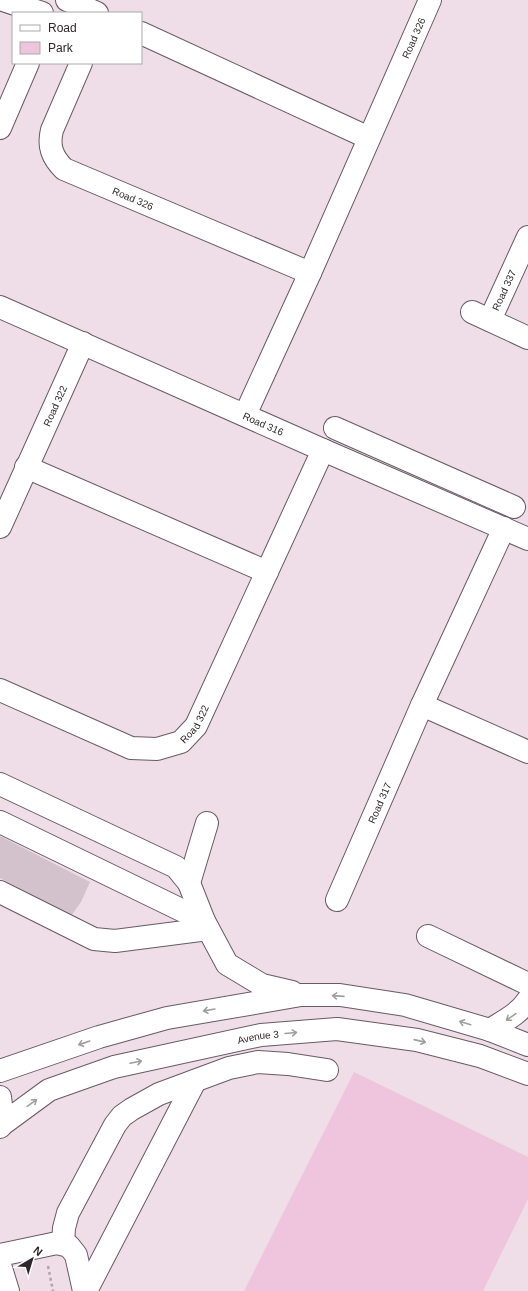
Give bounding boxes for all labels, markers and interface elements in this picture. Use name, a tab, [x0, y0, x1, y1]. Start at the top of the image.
legend	[12, 12, 142, 64]
street label: Road 326	[400, 15, 427, 60]
text: Road	[48, 21, 77, 35]
text: Park	[48, 41, 74, 55]
street label: Road 326	[111, 185, 156, 212]
street label: Road 337	[490, 268, 518, 312]
street label: Road 322	[41, 383, 69, 428]
street label: Road 316	[241, 410, 286, 438]
street label: Road 322	[178, 703, 211, 745]
street label: Road 317	[366, 780, 393, 825]
one-way arrow	[332, 992, 345, 999]
one-way arrow	[203, 1006, 216, 1014]
one-way arrow	[505, 1013, 516, 1021]
one-way arrow	[459, 1019, 472, 1026]
street label: Avenue 3	[236, 1028, 280, 1046]
one-way arrow	[284, 1029, 297, 1036]
one-way arrow	[413, 1037, 426, 1045]
one-way arrow	[78, 1039, 90, 1047]
one-way arrow	[129, 1058, 142, 1066]
one-way arrow	[26, 1099, 37, 1107]
north arrow	[12, 1239, 52, 1279]
text: N	[31, 1244, 45, 1258]

